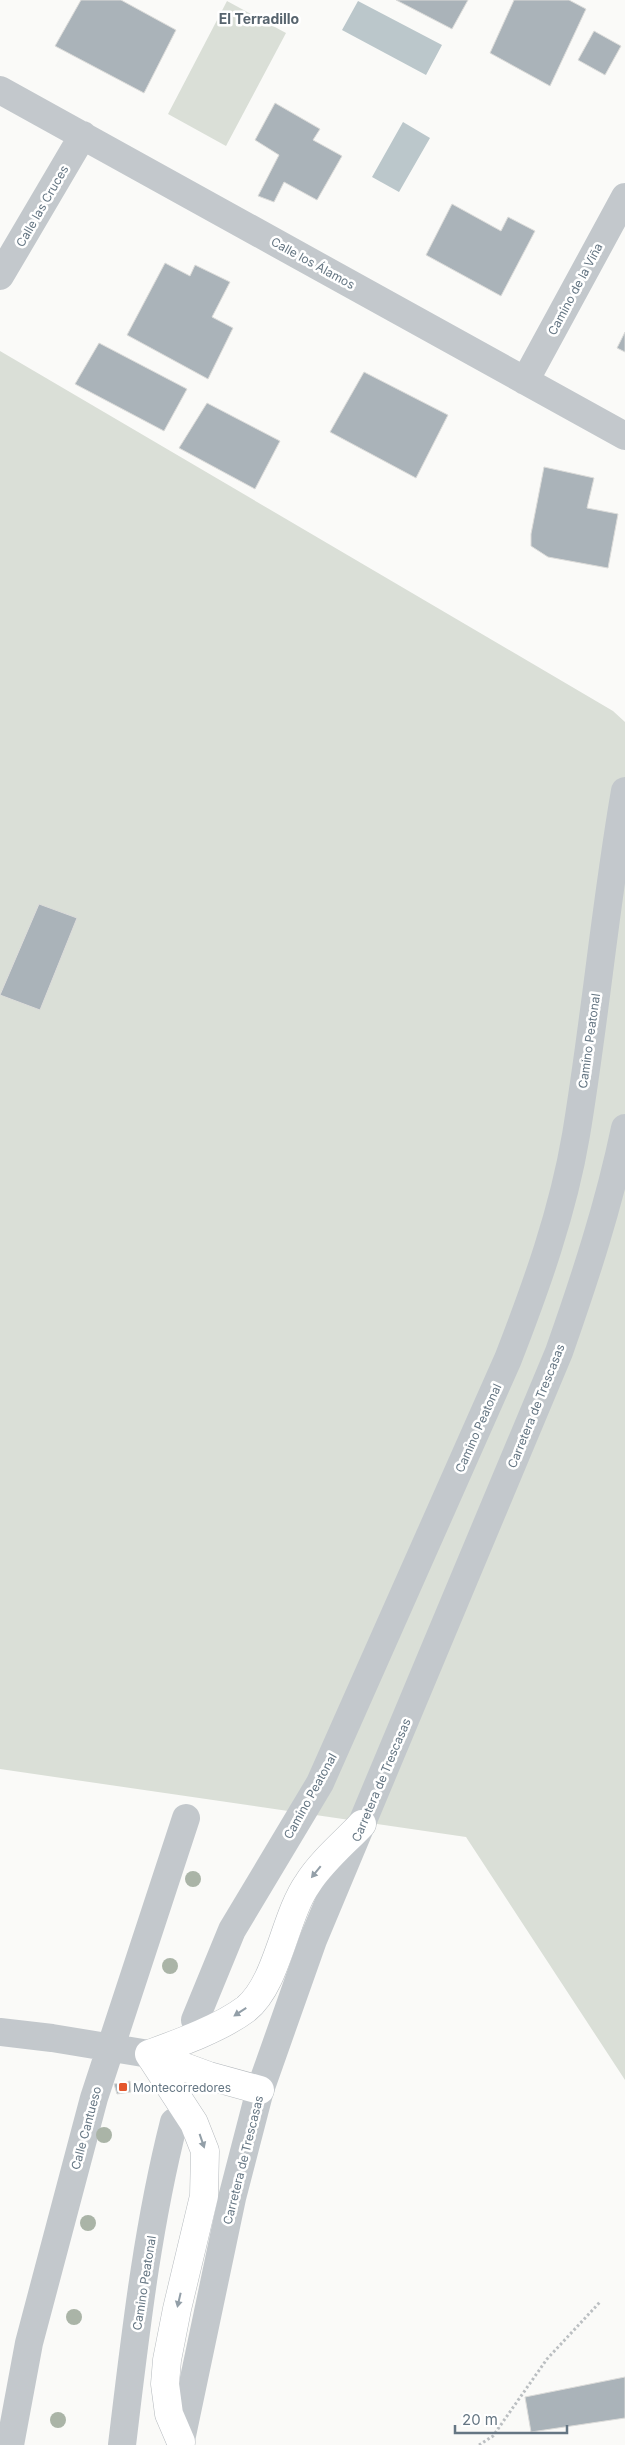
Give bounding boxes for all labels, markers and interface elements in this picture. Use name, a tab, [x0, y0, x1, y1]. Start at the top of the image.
district label: El Terradillo	[219, 10, 300, 27]
street label: Calle las Cruces	[13, 163, 71, 249]
street label: Calle los Álamos	[268, 234, 358, 292]
street label: Camino de la Viña	[544, 240, 606, 338]
street label: Camino Peatonal	[575, 993, 603, 1089]
street label: Carretera de Trescasas	[504, 1342, 568, 1470]
street label: Camino Peatonal	[452, 1381, 504, 1475]
street label: Carretera de Trescasas	[348, 1716, 414, 1844]
street label: Camino Peatonal	[280, 1750, 340, 1842]
one-way arrow	[311, 1865, 322, 1878]
one-way arrow	[233, 2008, 246, 2017]
place label: Montecorredores	[133, 2080, 231, 2095]
marker: Montecorredores	[117, 2081, 129, 2093]
street label: Calle Cantueso	[68, 2085, 104, 2171]
street label: Carretera de Trescasas	[220, 2094, 266, 2226]
one-way arrow	[199, 2133, 206, 2148]
street label: Camino Peatonal	[129, 2235, 159, 2331]
one-way arrow	[175, 2292, 183, 2307]
scale bar	[455, 2402, 568, 2434]
text: 20 m	[462, 2410, 498, 2429]

